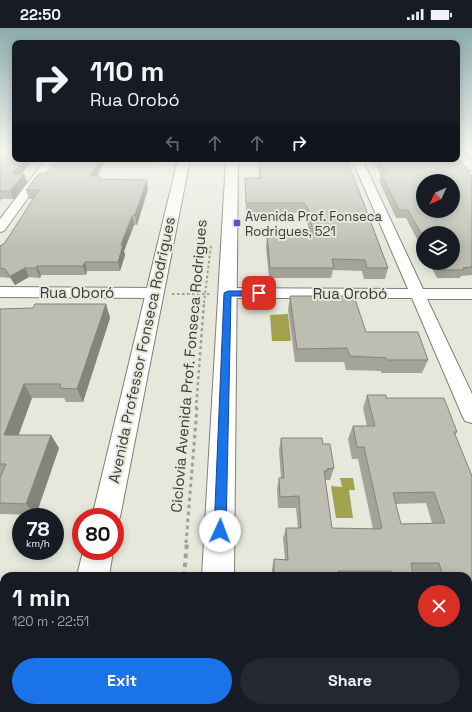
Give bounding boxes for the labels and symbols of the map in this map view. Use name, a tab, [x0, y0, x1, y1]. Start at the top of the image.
north arrow	[416, 174, 460, 218]
place label: Avenida Prof. Fonseca Rodrigues, 521	[245, 208, 382, 240]
street label: Avenida Professor Fonseca Rodrigues	[104, 215, 179, 485]
marker: Avenida Prof. Fonseca Rodrigues, 521	[232, 218, 242, 228]
street label: Ciclovia Avenida Prof. Fonseca Rodrigues	[166, 219, 211, 513]
pin	[242, 276, 276, 310]
street label: Rua Oboró	[40, 283, 114, 302]
street label: Rua Orobó	[313, 284, 387, 303]
speed limit sign: 80	[72, 508, 124, 560]
position arrow	[199, 510, 241, 552]

